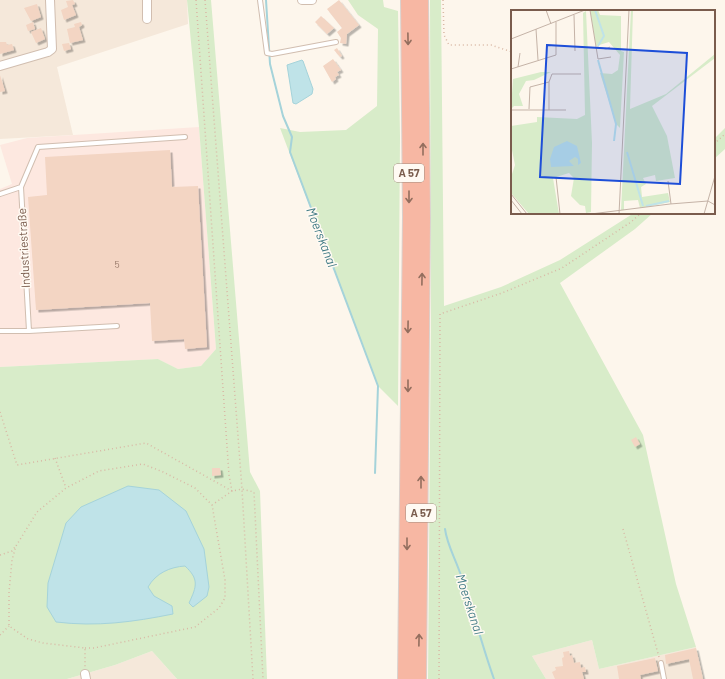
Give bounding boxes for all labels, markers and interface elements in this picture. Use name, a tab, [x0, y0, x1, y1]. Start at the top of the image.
inset map	[511, 10, 715, 214]
one-way arrow	[404, 32, 412, 45]
one-way arrow	[419, 143, 427, 156]
road number: A 57	[394, 164, 424, 182]
one-way arrow	[405, 190, 413, 203]
water label: Moerskanal	[303, 205, 341, 269]
street label: Industriestraße	[14, 208, 32, 288]
house number: 5	[114, 258, 120, 270]
one-way arrow	[418, 273, 426, 286]
one-way arrow	[404, 320, 412, 333]
one-way arrow	[404, 379, 412, 392]
one-way arrow	[417, 476, 425, 489]
road number: A 57	[406, 504, 436, 522]
one-way arrow	[403, 537, 411, 550]
water label: Moerskanal	[453, 572, 487, 636]
one-way arrow	[415, 634, 423, 647]

